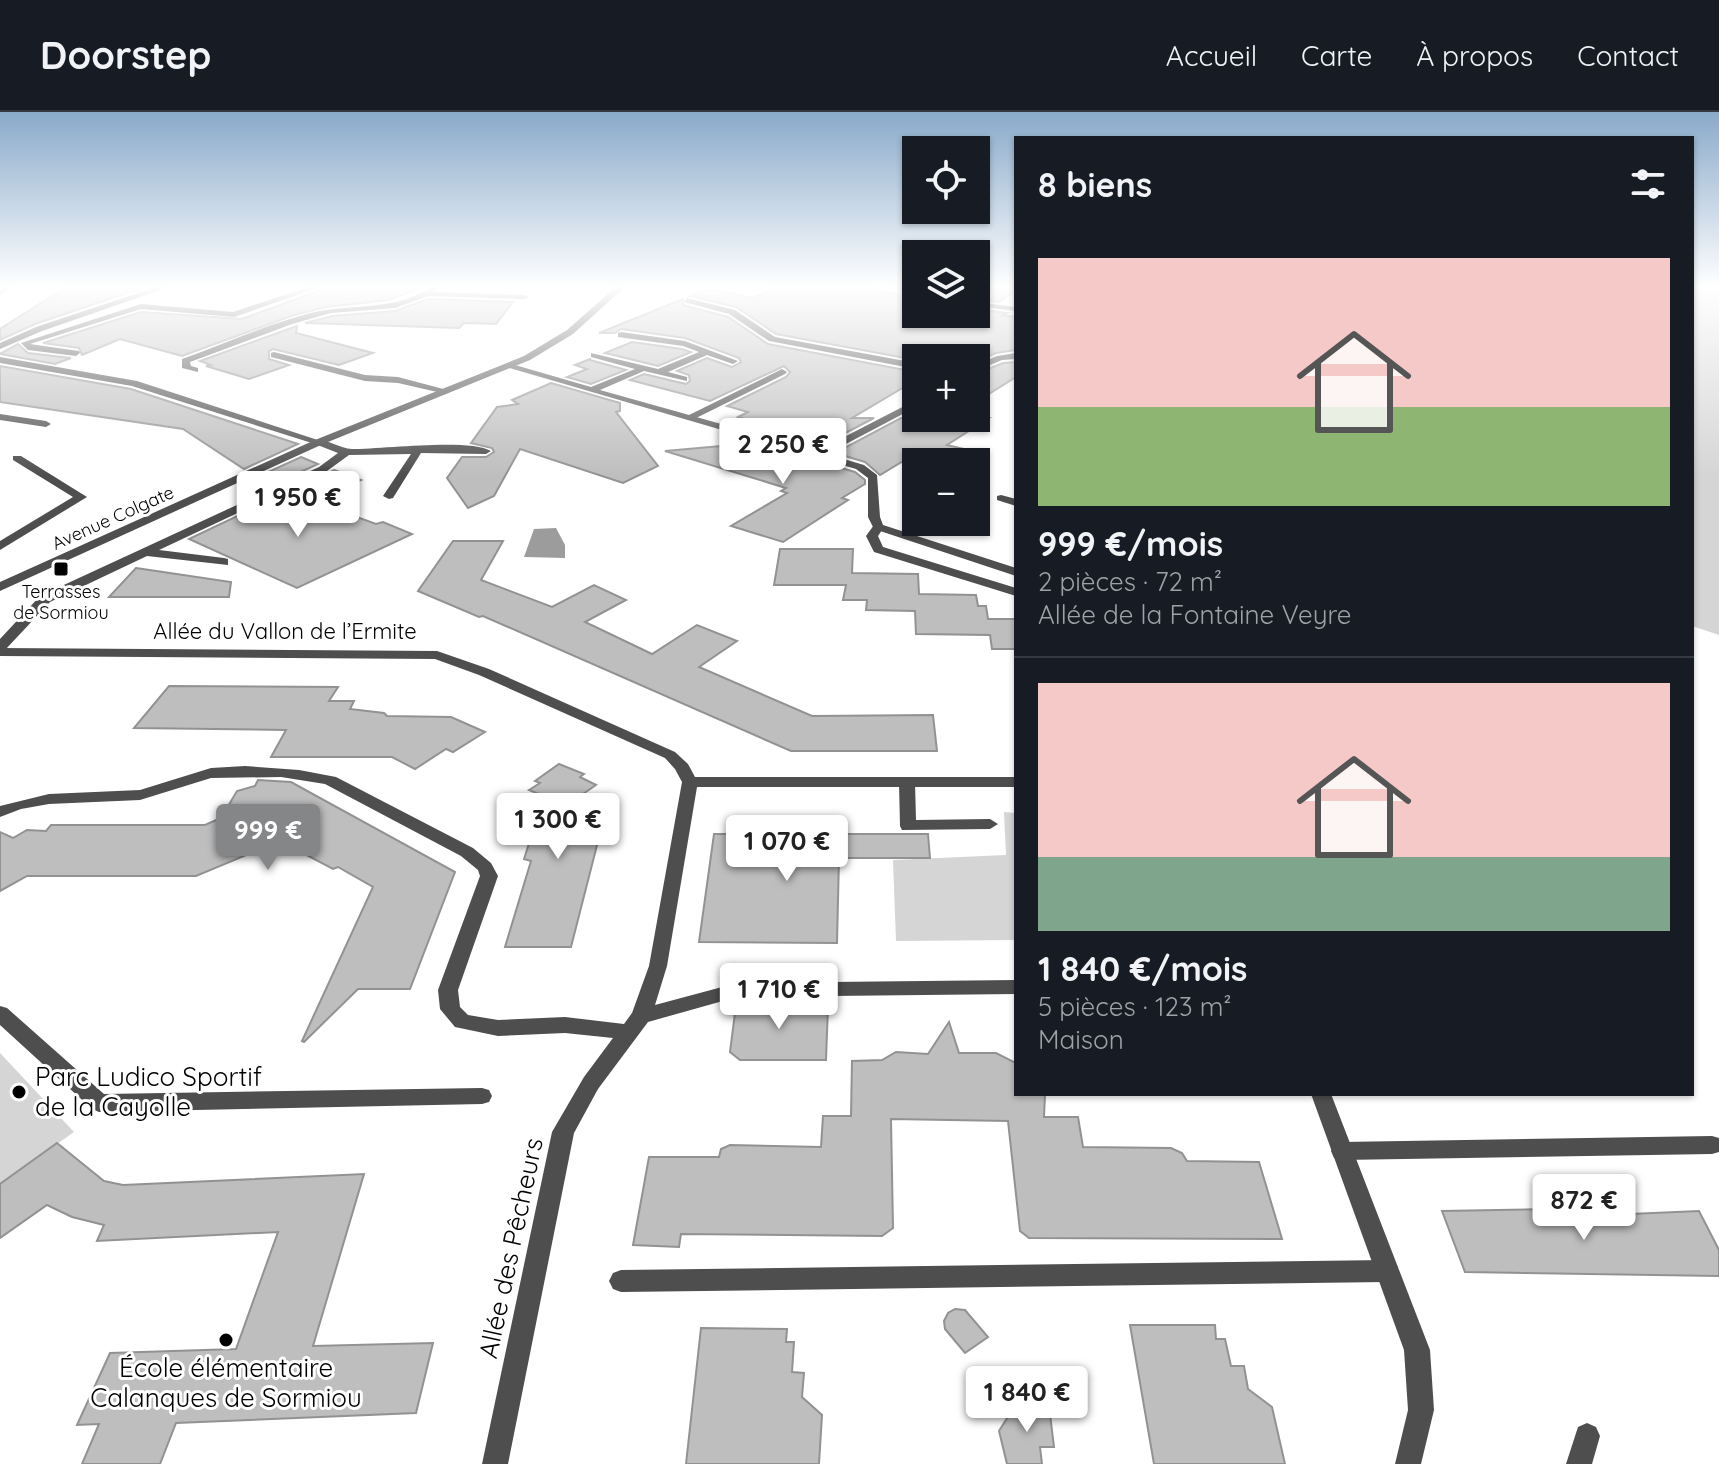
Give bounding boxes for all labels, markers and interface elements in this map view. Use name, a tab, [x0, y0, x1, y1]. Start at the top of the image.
text: Doorstep	[40, 31, 211, 79]
text: Accueil	[1166, 38, 1257, 73]
text: Carte	[1301, 38, 1372, 73]
text: À propos	[1416, 38, 1533, 73]
text: Contact	[1577, 38, 1679, 73]
map controls	[902, 136, 990, 536]
button: locate	[902, 136, 990, 224]
icon: filters	[1626, 162, 1670, 206]
text: 8 biens	[1038, 163, 1152, 206]
button: layers	[902, 240, 990, 328]
icon: home	[1282, 310, 1426, 454]
button: +	[902, 344, 990, 432]
pin: 2 250 €	[709, 418, 857, 486]
text: 2 250 €	[737, 427, 829, 460]
button: −	[902, 448, 990, 536]
pin: 1 950 €	[224, 471, 372, 539]
street label: Avenue Colgate	[48, 480, 177, 555]
text: 1 950 €	[255, 480, 341, 513]
text: 999 €/mois	[1038, 522, 1223, 565]
marker: Terrasses de Sormiou	[52, 560, 70, 578]
text: 2 pièces · 72 m²	[1038, 565, 1222, 598]
place label: Terrasses de Sormiou	[13, 580, 109, 624]
text: Allée de la Fontaine Veyre	[1038, 598, 1352, 631]
street label: Allée du Vallon de l’Ermite	[153, 617, 417, 645]
icon: home	[1282, 735, 1426, 879]
pin: 1 300 €	[484, 793, 632, 861]
text: 1 300 €	[515, 802, 601, 835]
pin: 999 €	[212, 804, 324, 872]
text: 999 €	[234, 813, 302, 846]
pin: 1 070 €	[713, 815, 861, 883]
text: 1 070 €	[744, 824, 830, 857]
text: 1 840 €/mois	[1038, 947, 1247, 990]
pin: 1 710 €	[705, 963, 853, 1031]
text: 1 710 €	[738, 972, 820, 1005]
text: 5 pièces · 123 m²	[1038, 990, 1232, 1023]
text: Maison	[1038, 1023, 1124, 1056]
place label: Parc Ludico Sportif de la Cayolle	[35, 1060, 262, 1123]
marker: Parc Ludico Sportif de la Cayolle	[10, 1083, 28, 1101]
street label: Allée des Pêcheurs	[471, 1135, 550, 1361]
pin: 872 €	[1528, 1174, 1640, 1242]
text: 872 €	[1551, 1183, 1617, 1216]
marker: École élémentaire Calanques de Sormiou	[217, 1331, 235, 1349]
place label: École élémentaire Calanques de Sormiou	[90, 1351, 362, 1414]
pin: 1 840 €	[953, 1366, 1101, 1434]
text: 1 840 €	[984, 1375, 1070, 1408]

